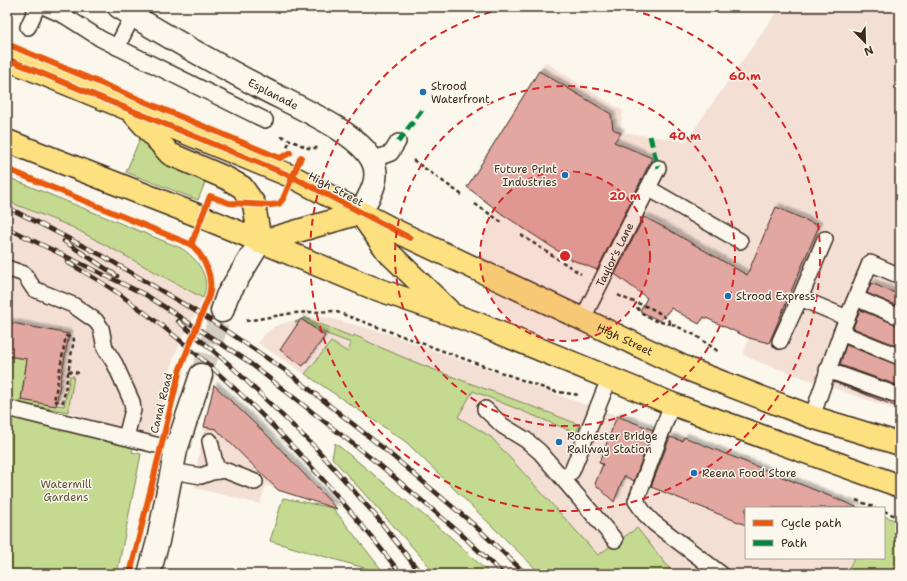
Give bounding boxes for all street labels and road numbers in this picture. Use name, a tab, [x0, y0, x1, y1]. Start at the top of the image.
street label: Esplanade	[245, 75, 301, 113]
street label: High Street	[306, 169, 366, 210]
street label: Taylor's Lane	[593, 220, 637, 290]
street label: High Street	[594, 320, 656, 360]
street label: Canal Road	[147, 371, 176, 435]

